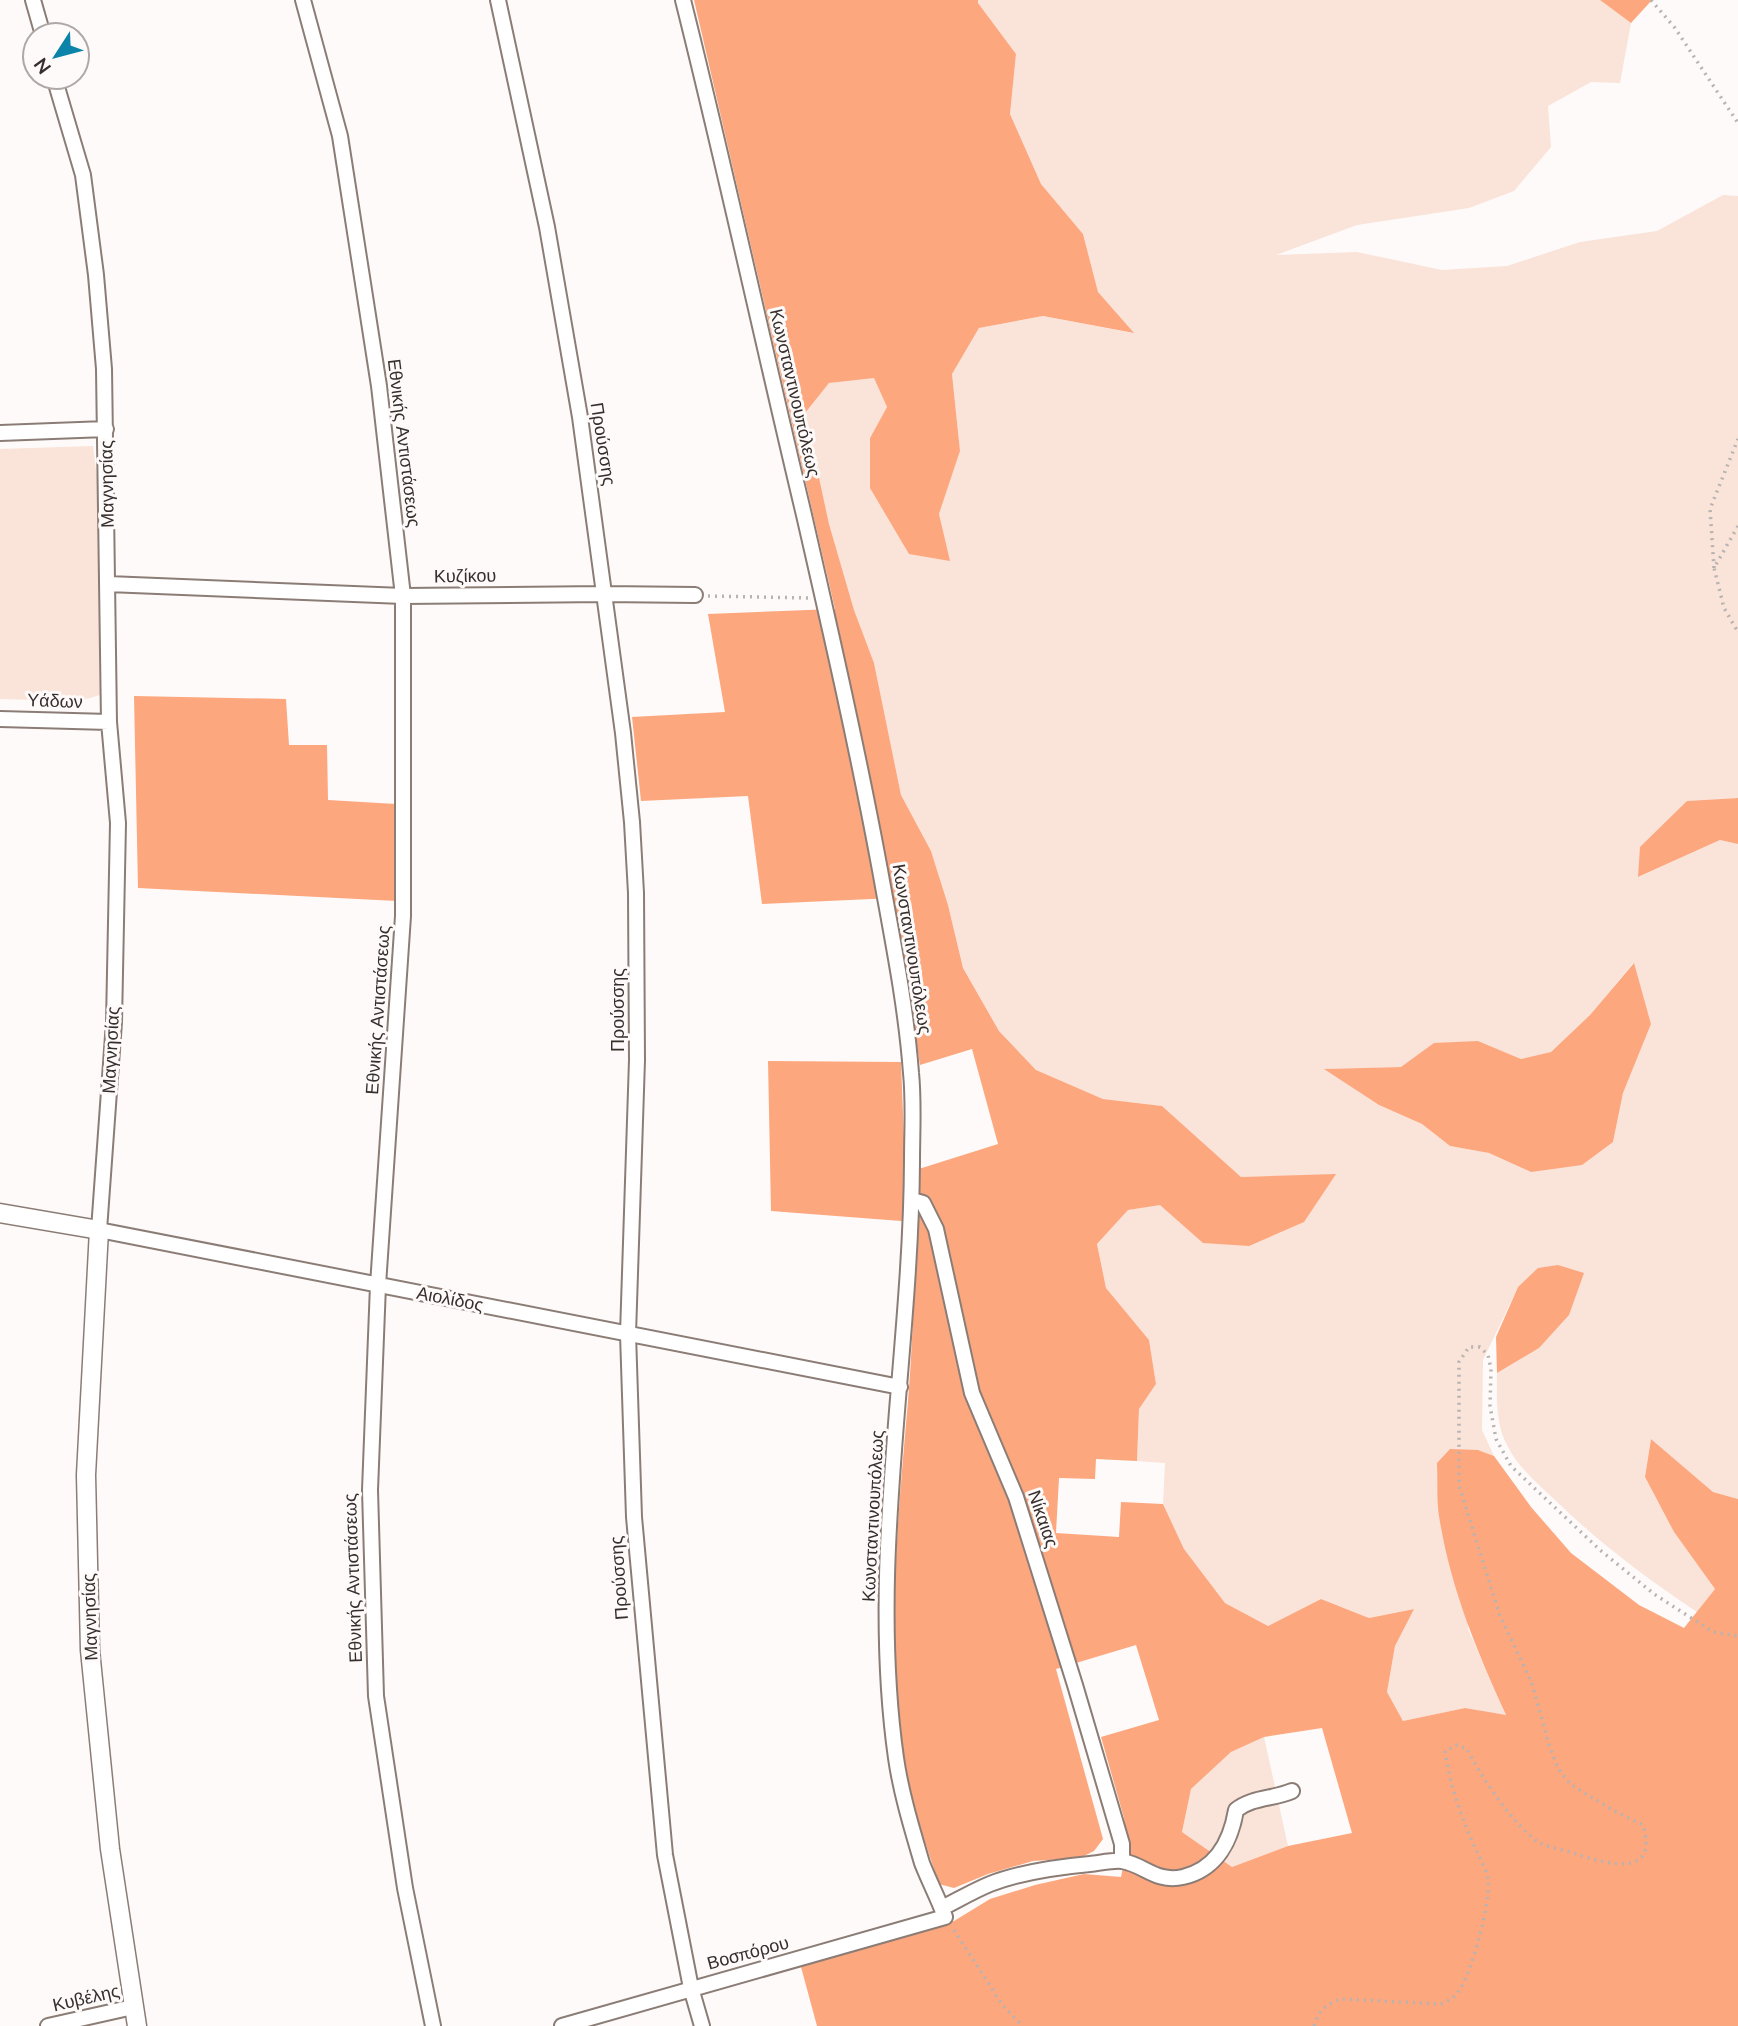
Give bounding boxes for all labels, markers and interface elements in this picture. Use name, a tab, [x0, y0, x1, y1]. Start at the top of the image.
north arrow	[21, 21, 91, 91]
text: N	[28, 52, 58, 79]
street label: Κωνσταντινουπόλεως	[764, 306, 826, 480]
street label: Εθνικής Αντιστάσεως	[382, 357, 426, 529]
street label: Προύσσης	[585, 401, 621, 488]
street label: Μαγνησίας	[94, 440, 120, 528]
street label: Κυζίκου	[434, 563, 496, 589]
street label: Υάδων	[27, 688, 83, 714]
street label: Κωνσταντινουπόλεως	[887, 862, 937, 1036]
street label: Εθνικής Αντιστάσεως	[360, 924, 396, 1095]
street label: Προύσσης	[606, 968, 630, 1052]
street label: Μαγνησίας	[97, 1005, 125, 1094]
street label: Αιολίδος	[415, 1281, 486, 1317]
street label: Κωνσταντινουπόλεως	[857, 1429, 890, 1603]
street label: Νίκαιας	[1022, 1487, 1064, 1551]
street label: Εθνικής Αντιστάσεως	[338, 1493, 368, 1663]
street label: Προύσσης	[604, 1535, 634, 1621]
street label: Μαγνησίας	[76, 1572, 104, 1661]
street label: Βοσπόρου	[704, 1931, 792, 1975]
street label: Κυβέλης	[50, 1979, 122, 2017]

